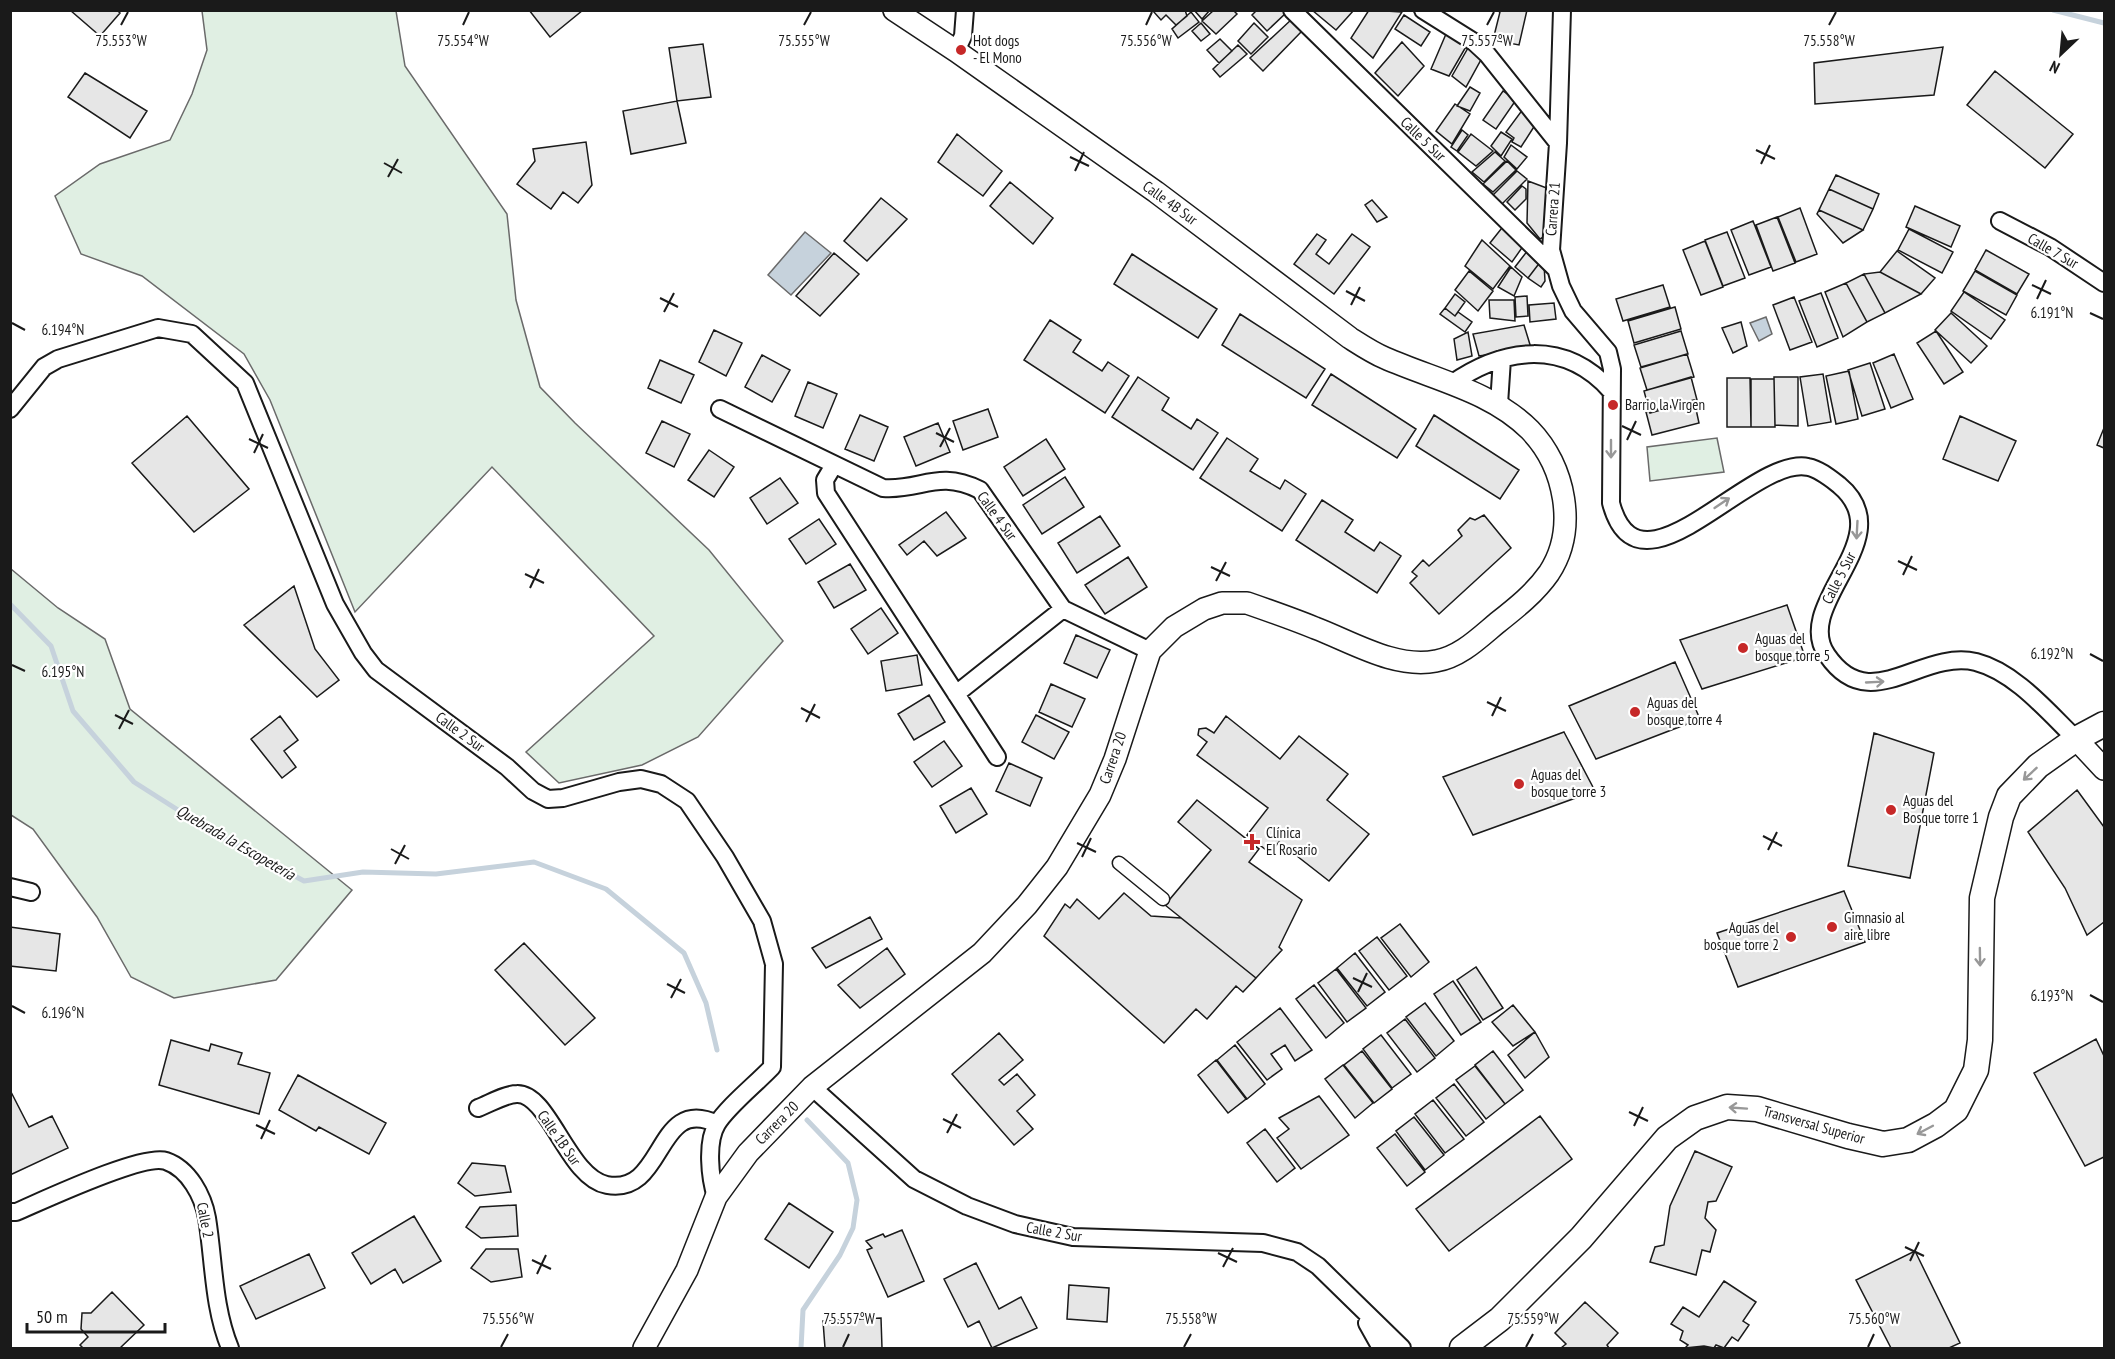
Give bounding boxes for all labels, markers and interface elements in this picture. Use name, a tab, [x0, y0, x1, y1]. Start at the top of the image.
north arrow	[2031, 24, 2091, 84]
text: 75.553°W	[95, 31, 147, 50]
text: 75.554°W	[437, 31, 489, 50]
text: 75.555°W	[778, 31, 830, 50]
place label: Hot dogs - El Mono	[973, 31, 1022, 67]
text: 75.556°W	[1120, 31, 1172, 50]
text: 75.557°W	[1461, 31, 1513, 50]
text: 75.558°W	[1803, 31, 1855, 50]
marker: Hot dogs - El Mono	[954, 43, 968, 57]
text: N	[2046, 57, 2063, 78]
street label: Calle 5 Sur	[1397, 112, 1451, 166]
street label: Calle 4B Sur	[1139, 176, 1202, 229]
street label: Carrera 21	[1541, 181, 1564, 237]
street label: Calle 7 Sur	[2025, 228, 2083, 273]
text: 6.191°N	[2031, 303, 2073, 322]
text: 6.194°N	[42, 320, 84, 339]
place label: Barrio la Virgen	[1625, 395, 1705, 414]
marker: Barrio la Virgen	[1606, 398, 1620, 412]
one-way arrow	[1605, 439, 1617, 459]
street label: Calle 4 Sur	[973, 487, 1022, 545]
one-way arrow	[1714, 497, 1730, 509]
one-way arrow	[1851, 519, 1862, 539]
street label: Calle 5 Sur	[1817, 548, 1860, 607]
place label: Aguas del bosque torre 5	[1755, 629, 1830, 665]
marker: Aguas del bosque torre 5	[1736, 641, 1750, 655]
text: 6.192°N	[2031, 644, 2073, 663]
text: 6.195°N	[42, 662, 84, 681]
one-way arrow	[1864, 676, 1884, 687]
place label: Aguas del bosque torre 4	[1647, 693, 1723, 729]
marker: Aguas del bosque torre 4	[1628, 705, 1642, 719]
street label: Calle 2 Sur	[432, 707, 489, 756]
street label: Carrera 20	[1095, 729, 1130, 786]
place label: Aguas del bosque torre 3	[1531, 765, 1606, 801]
one-way arrow	[2022, 767, 2037, 781]
marker: Aguas del bosque torre 3	[1512, 777, 1526, 791]
place label: Aguas del Bosque torre 1	[1903, 791, 1979, 827]
water label: Quebrada la Escopetería	[173, 800, 300, 885]
marker: Aguas del Bosque torre 1	[1884, 803, 1898, 817]
place label: Clínica El Rosario	[1266, 823, 1317, 859]
marker: Clínica El Rosario	[1243, 833, 1261, 851]
place label: Gimnasio al aire libre	[1844, 908, 1905, 944]
place label: Aguas del bosque torre 2	[1704, 918, 1780, 954]
marker: Gimnasio al aire libre	[1825, 920, 1839, 934]
marker: Aguas del bosque torre 2	[1784, 930, 1798, 944]
one-way arrow	[1974, 947, 1986, 967]
text: 6.193°N	[2031, 986, 2073, 1005]
text: 6.196°N	[42, 1003, 84, 1022]
street label: Carrera 20	[751, 1097, 803, 1148]
street label: Transversal Superior	[1761, 1101, 1868, 1148]
one-way arrow	[1728, 1102, 1748, 1113]
street label: Calle 1B Sur	[534, 1106, 586, 1170]
one-way arrow	[1917, 1125, 1935, 1136]
street label: Calle 2	[193, 1201, 218, 1239]
street label: Calle 2 Sur	[1025, 1217, 1084, 1246]
scale bar	[27, 1296, 165, 1334]
text: 50 m	[36, 1305, 68, 1328]
text: 75.556°W	[482, 1309, 534, 1328]
text: 75.557°W	[823, 1309, 875, 1328]
text: 75.558°W	[1165, 1309, 1217, 1328]
text: 75.559°W	[1507, 1309, 1559, 1328]
text: 75.560°W	[1848, 1309, 1900, 1328]

